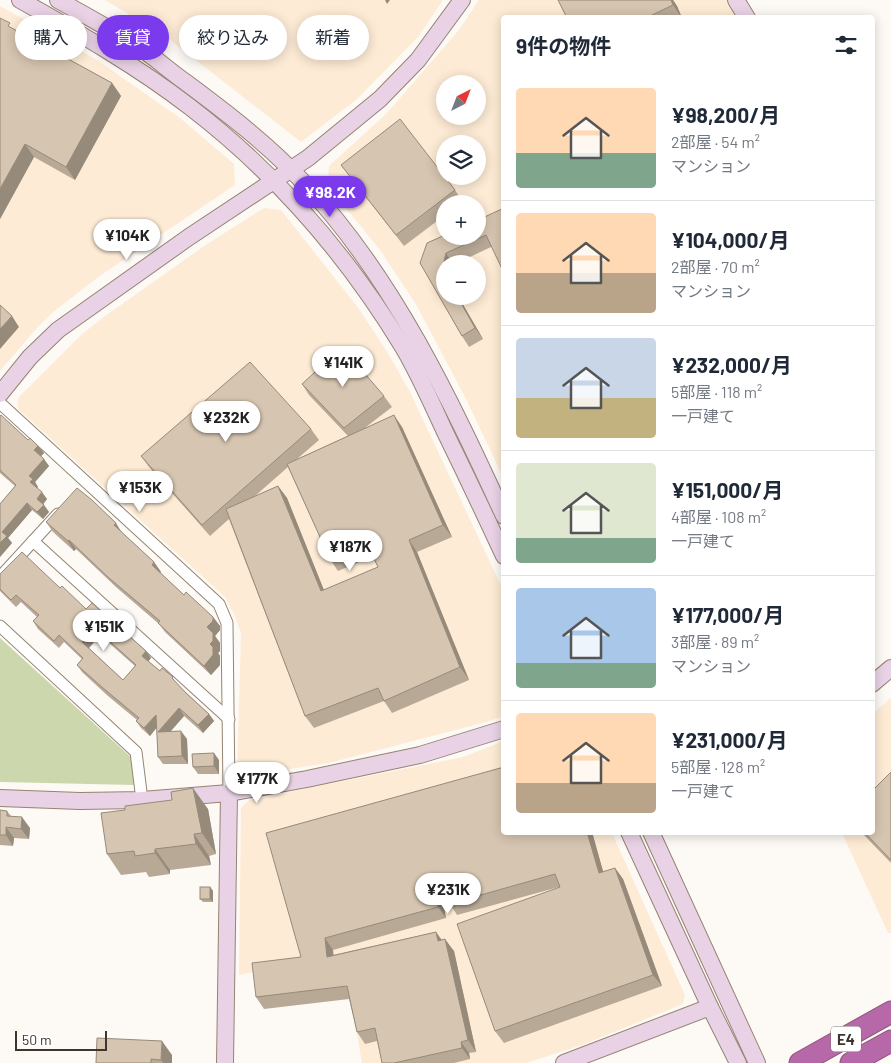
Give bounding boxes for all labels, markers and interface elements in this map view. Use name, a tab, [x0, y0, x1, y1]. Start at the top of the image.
chip: 購入	[15, 15, 87, 60]
chip: 賃貸	[97, 15, 169, 60]
chip: 絞り込み	[179, 15, 287, 60]
chip: 新着	[297, 15, 369, 60]
icon: filters	[832, 31, 860, 59]
text: 9件の物件	[516, 33, 611, 58]
north arrow	[436, 75, 486, 125]
map controls	[436, 75, 486, 305]
text: ¥98,200/月	[671, 102, 780, 127]
icon: home	[556, 108, 616, 168]
text: 2部屋 · 54 m²	[671, 132, 760, 151]
button: layers	[436, 135, 486, 185]
text: マンション	[671, 156, 751, 175]
pin: ¥98.2K	[289, 176, 371, 218]
text: ¥98.2K	[304, 182, 356, 201]
button: +	[436, 195, 486, 245]
pin: ¥104K	[92, 218, 162, 261]
text: ¥104K	[104, 225, 150, 244]
text: ¥104,000/月	[671, 227, 789, 252]
icon: home	[556, 233, 616, 293]
button: −	[436, 255, 486, 305]
text: 2部屋 · 70 m²	[671, 257, 760, 276]
text: マンション	[671, 281, 751, 300]
pin: ¥141K	[308, 346, 378, 388]
text: ¥141K	[323, 352, 363, 371]
text: ¥232,000/月	[671, 352, 792, 377]
icon: home	[556, 358, 616, 418]
text: 5部屋 · 118 m²	[671, 382, 762, 401]
pin: ¥232K	[191, 400, 261, 443]
text: 一戸建て	[671, 406, 735, 425]
text: ¥232K	[202, 407, 250, 426]
pin: ¥153K	[105, 470, 175, 513]
text: ¥153K	[118, 477, 162, 496]
text: ¥151,000/月	[671, 477, 783, 502]
icon: home	[556, 483, 616, 543]
text: 4部屋 · 108 m²	[671, 507, 766, 526]
pin: ¥187K	[315, 530, 385, 572]
text: 一戸建て	[671, 531, 735, 550]
text: ¥187K	[328, 536, 372, 555]
text: ¥177,000/月	[671, 602, 784, 627]
icon: home	[556, 608, 616, 668]
pin: ¥151K	[69, 610, 139, 652]
text: ¥151K	[84, 616, 124, 635]
text: 3部屋 · 89 m²	[671, 632, 759, 651]
text: マンション	[671, 656, 751, 675]
text: ¥231,000/月	[671, 727, 787, 752]
icon: home	[556, 733, 616, 793]
text: 5部屋 · 128 m²	[671, 757, 765, 776]
pin: ¥177K	[222, 762, 292, 804]
text: ¥177K	[236, 768, 278, 787]
text: 一戸建て	[671, 781, 735, 800]
pin: ¥231K	[413, 872, 483, 915]
text: ¥231K	[426, 879, 470, 898]
road number: E4	[831, 1026, 861, 1052]
scale bar	[15, 1028, 108, 1051]
text: 50 m	[22, 1031, 51, 1048]

